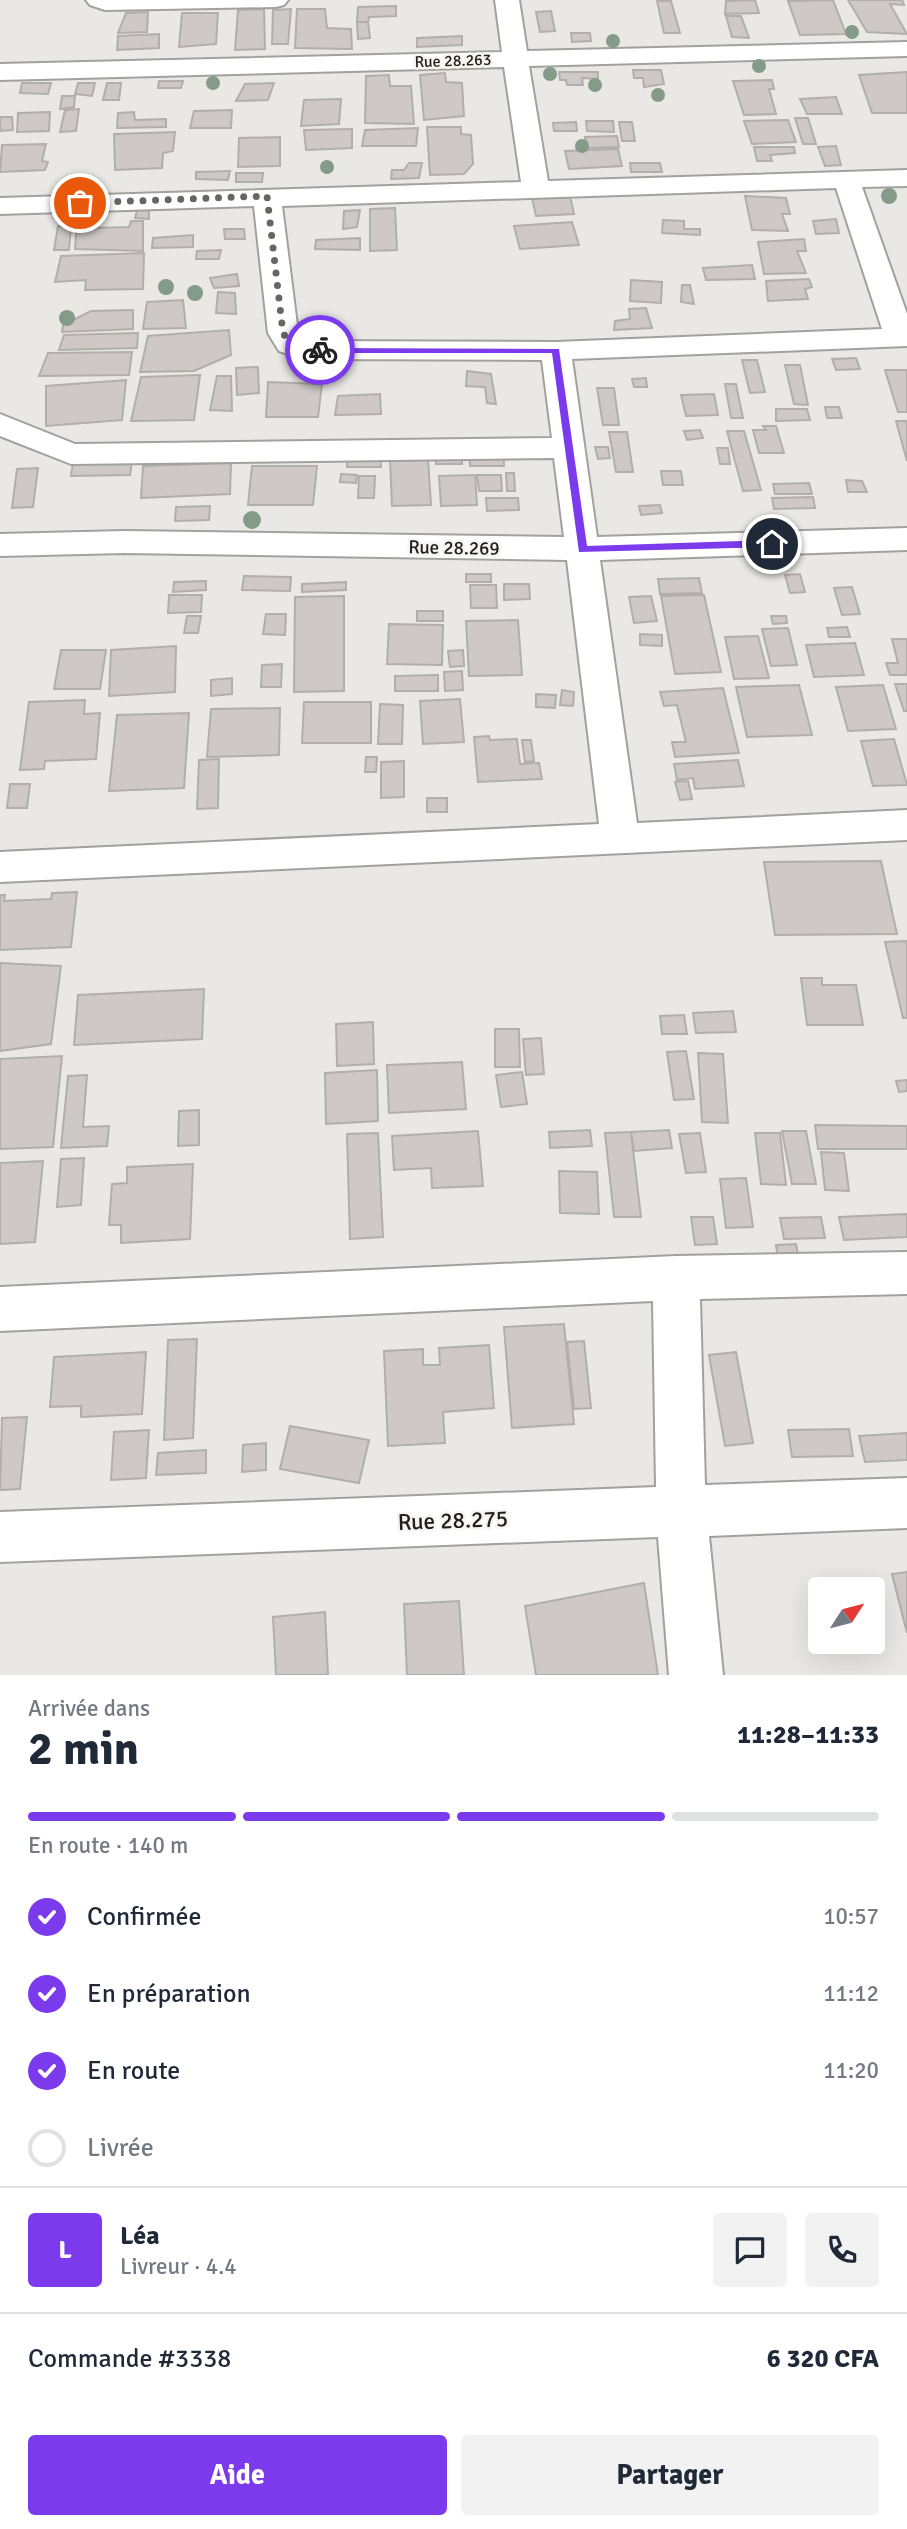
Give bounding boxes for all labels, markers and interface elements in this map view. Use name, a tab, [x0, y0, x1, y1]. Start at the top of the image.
street label: Rue 28.263	[414, 50, 492, 72]
pin	[50, 173, 110, 233]
icon: bag	[61, 184, 99, 222]
courier	[285, 315, 355, 385]
icon: bike	[301, 331, 339, 369]
pin	[742, 514, 802, 574]
icon: home	[753, 525, 791, 563]
street label: Rue 28.269	[408, 535, 500, 561]
street label: Rue 28.275	[397, 1504, 509, 1537]
north arrow	[808, 1577, 886, 1654]
map controls	[808, 1577, 885, 1654]
text: Arrivée dans	[28, 1694, 150, 1723]
text: 11:28–11:33	[737, 1719, 879, 1751]
text: 2 min	[28, 1721, 139, 1777]
text: En route · 140 m	[28, 1831, 188, 1860]
icon: check	[28, 1898, 66, 1936]
text: Confirmée	[87, 1901, 202, 1933]
text: 10:57	[823, 1902, 879, 1931]
icon: check	[28, 1975, 66, 2013]
text: En préparation	[87, 1978, 251, 2010]
text: 11:12	[823, 1979, 879, 2008]
icon: check	[28, 2052, 66, 2090]
text: En route	[87, 2055, 180, 2087]
text: 11:20	[823, 2056, 879, 2085]
text: Livrée	[87, 2132, 154, 2164]
button: chat	[713, 2213, 787, 2287]
button: phone	[805, 2213, 879, 2287]
text: Léa	[120, 2220, 160, 2252]
text: L	[58, 2234, 72, 2266]
text: Livreur · 4.4	[120, 2252, 237, 2281]
text: Commande #3338	[28, 2343, 231, 2375]
text: 6 320 CFA	[767, 2343, 879, 2375]
button: Aide	[28, 2435, 447, 2515]
button: Partager	[461, 2435, 879, 2515]

